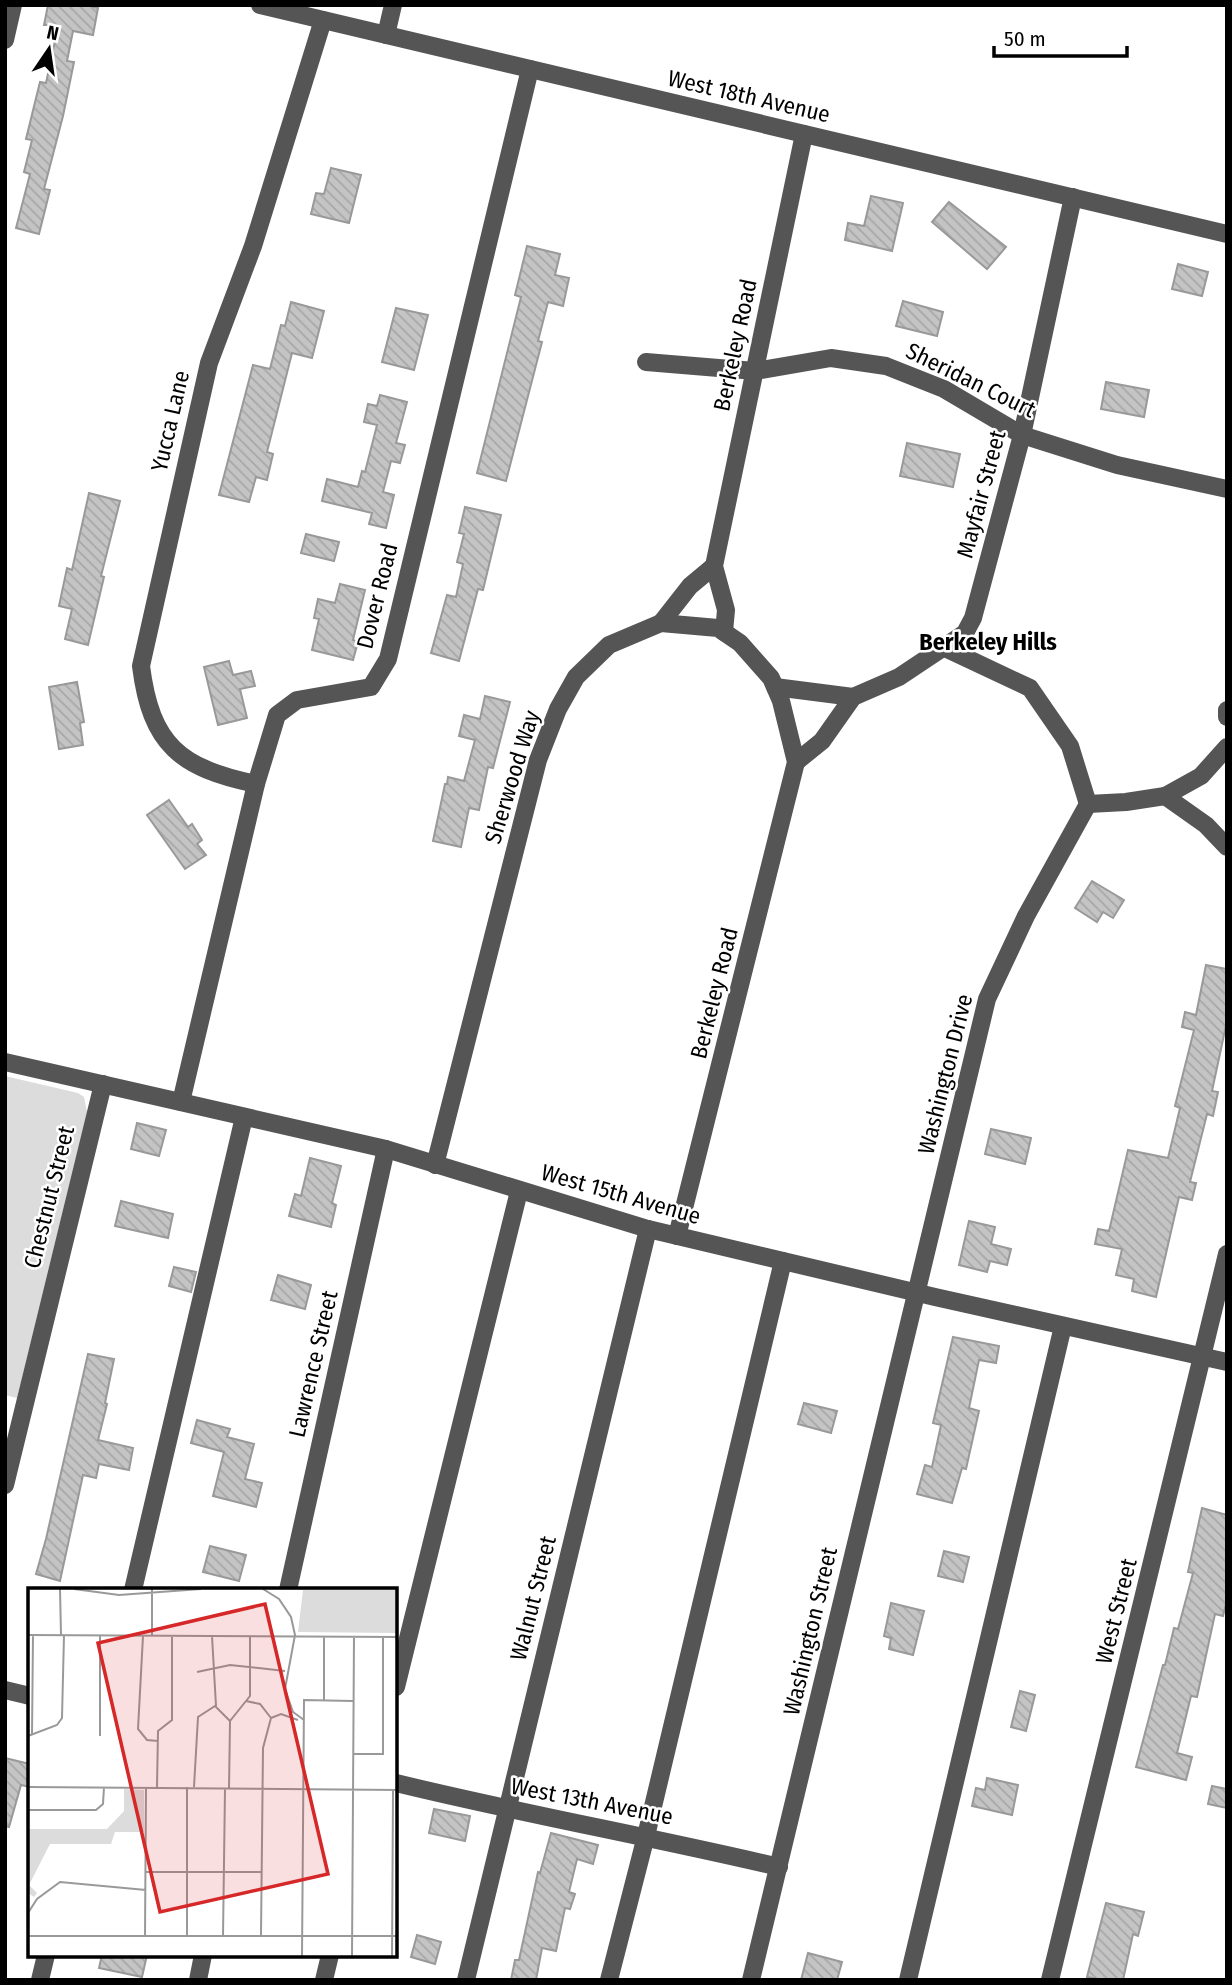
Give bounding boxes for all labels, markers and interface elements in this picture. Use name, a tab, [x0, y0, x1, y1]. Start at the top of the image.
north arrow	[14, 14, 84, 84]
scale bar	[994, 14, 1127, 58]
text: N	[45, 20, 61, 45]
text: 50 m	[1004, 26, 1046, 52]
street label: West 18th Avenue	[665, 64, 833, 128]
street label: Berkeley Road	[707, 276, 763, 414]
street label: Sheridan Court	[902, 337, 1041, 424]
street label: Yucca Lane	[145, 368, 195, 474]
street label: Mayfair Street	[951, 427, 1012, 561]
street label: Dover Road	[350, 540, 404, 652]
district label: Berkeley Hills	[919, 628, 1057, 656]
street label: Sherwood Way	[478, 706, 546, 847]
street label: Berkeley Road	[684, 924, 744, 1062]
street label: Washington Drive	[912, 991, 978, 1157]
street label: Chestnut Street	[18, 1122, 80, 1271]
street label: West 15th Avenue	[538, 1158, 704, 1230]
street label: Lawrence Street	[283, 1287, 344, 1440]
street label: Walnut Street	[504, 1532, 562, 1663]
street label: Washington Street	[777, 1544, 843, 1718]
street label: West Street	[1089, 1555, 1143, 1667]
inset map	[28, 1588, 397, 1957]
street label: West 13th Avenue	[509, 1772, 675, 1830]

